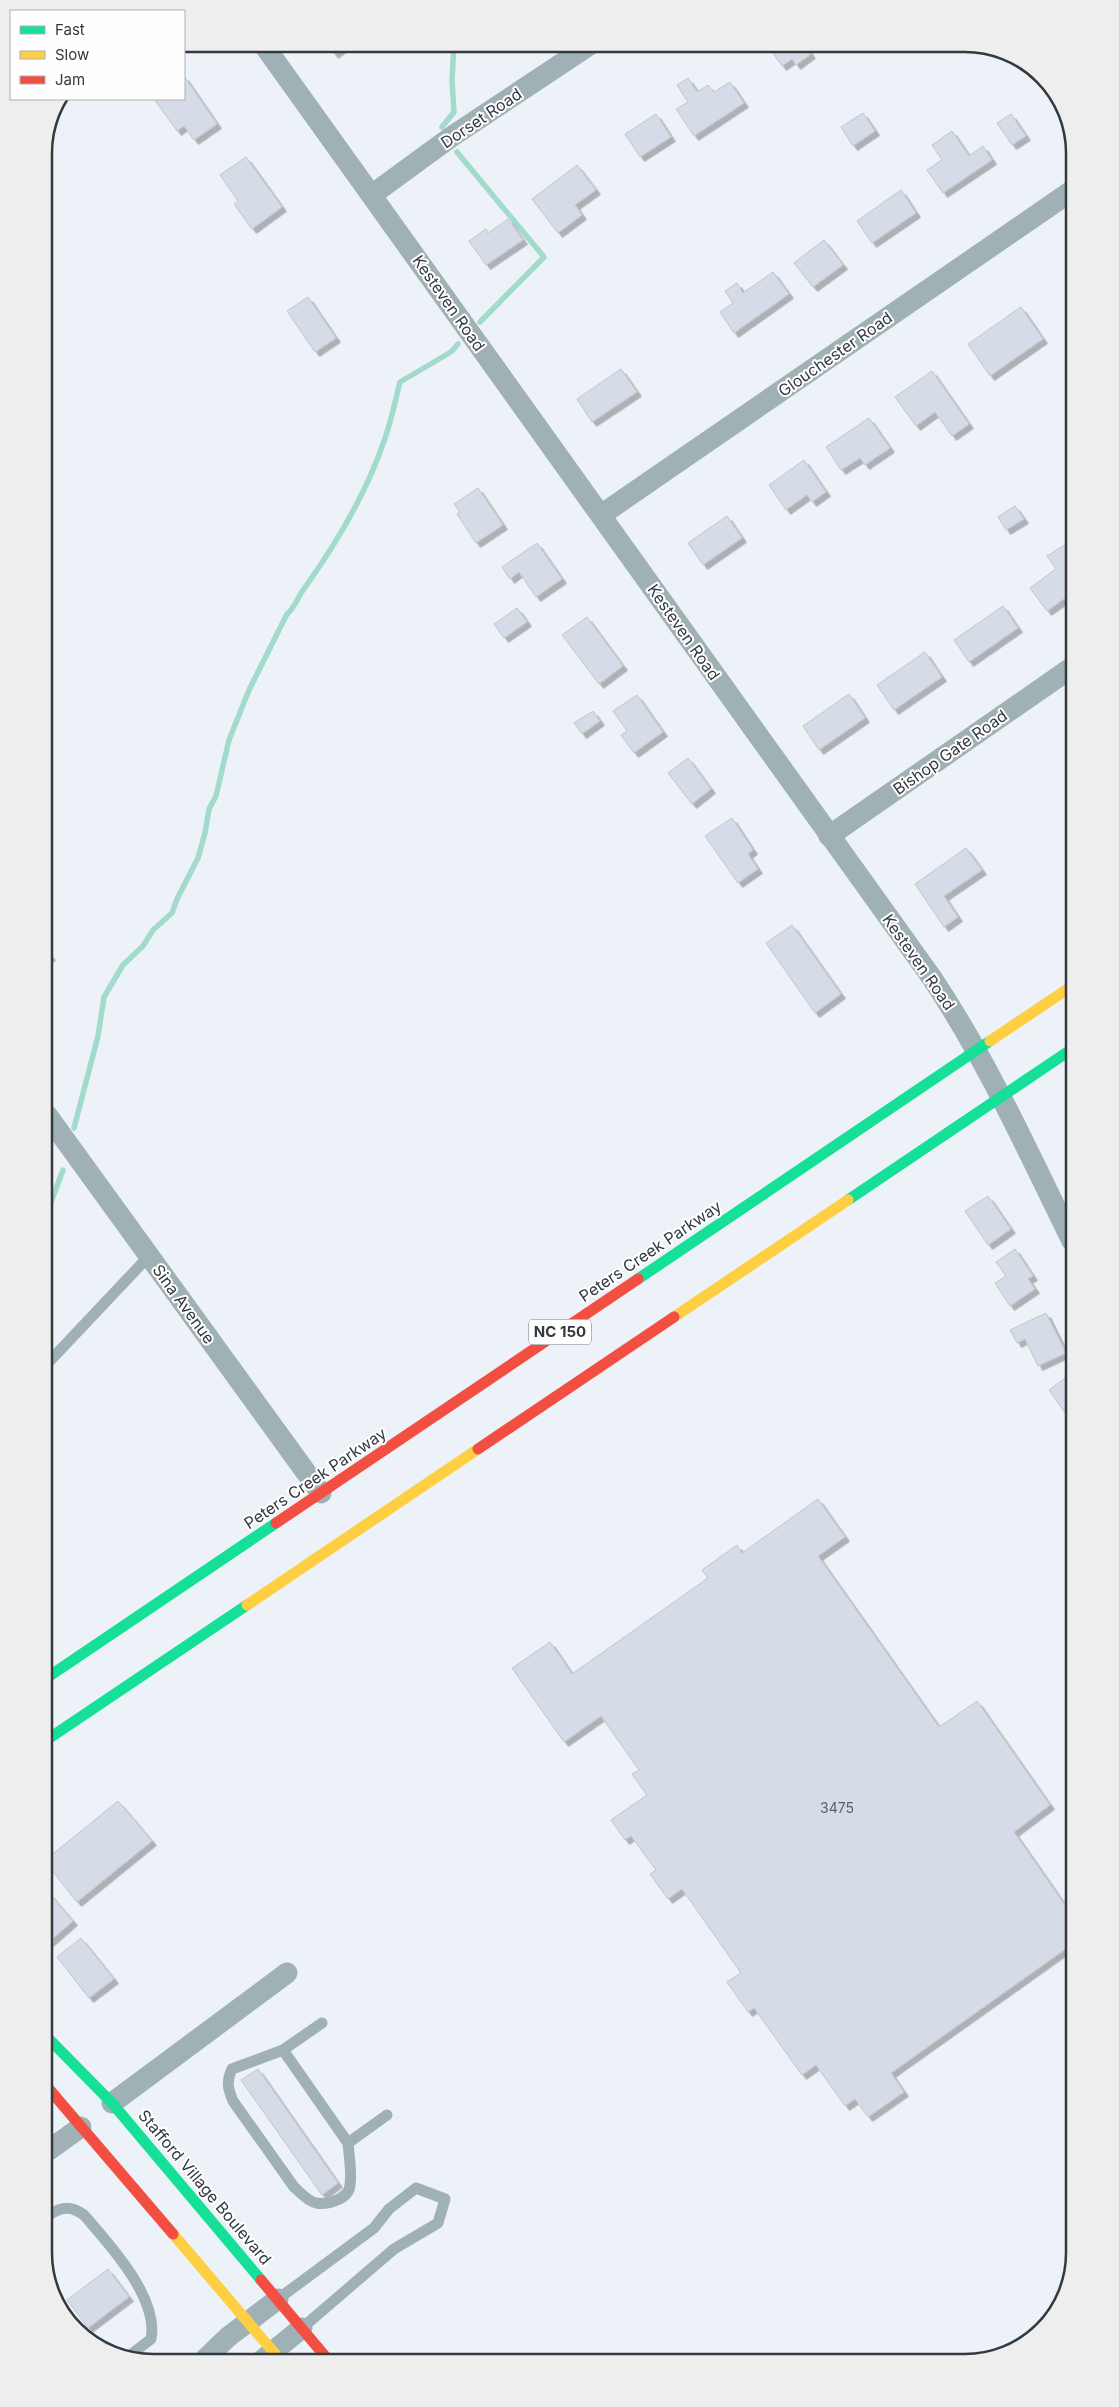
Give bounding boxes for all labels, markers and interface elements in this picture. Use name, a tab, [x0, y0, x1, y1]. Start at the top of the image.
legend	[10, 10, 185, 100]
text: Fast	[55, 20, 85, 39]
text: Slow	[55, 45, 89, 64]
text: Jam	[55, 70, 85, 89]
street label: Dorset Road	[437, 84, 525, 152]
street label: Kesteven Road	[409, 251, 489, 355]
street label: Glouchester Road	[774, 307, 896, 401]
street label: Kesteven Road	[644, 580, 724, 684]
street label: Bishop Gate Road	[889, 705, 1011, 799]
street label: Kesteven Road	[879, 910, 959, 1014]
street label: Peters Creek Parkway	[575, 1196, 725, 1306]
street label: Sina Avenue	[148, 1260, 220, 1348]
road number: NC 150	[529, 1320, 591, 1344]
street label: Peters Creek Parkway	[240, 1423, 390, 1533]
house number: 3475	[820, 1799, 854, 1816]
street label: Stafford Village Boulevard	[134, 2105, 276, 2269]

